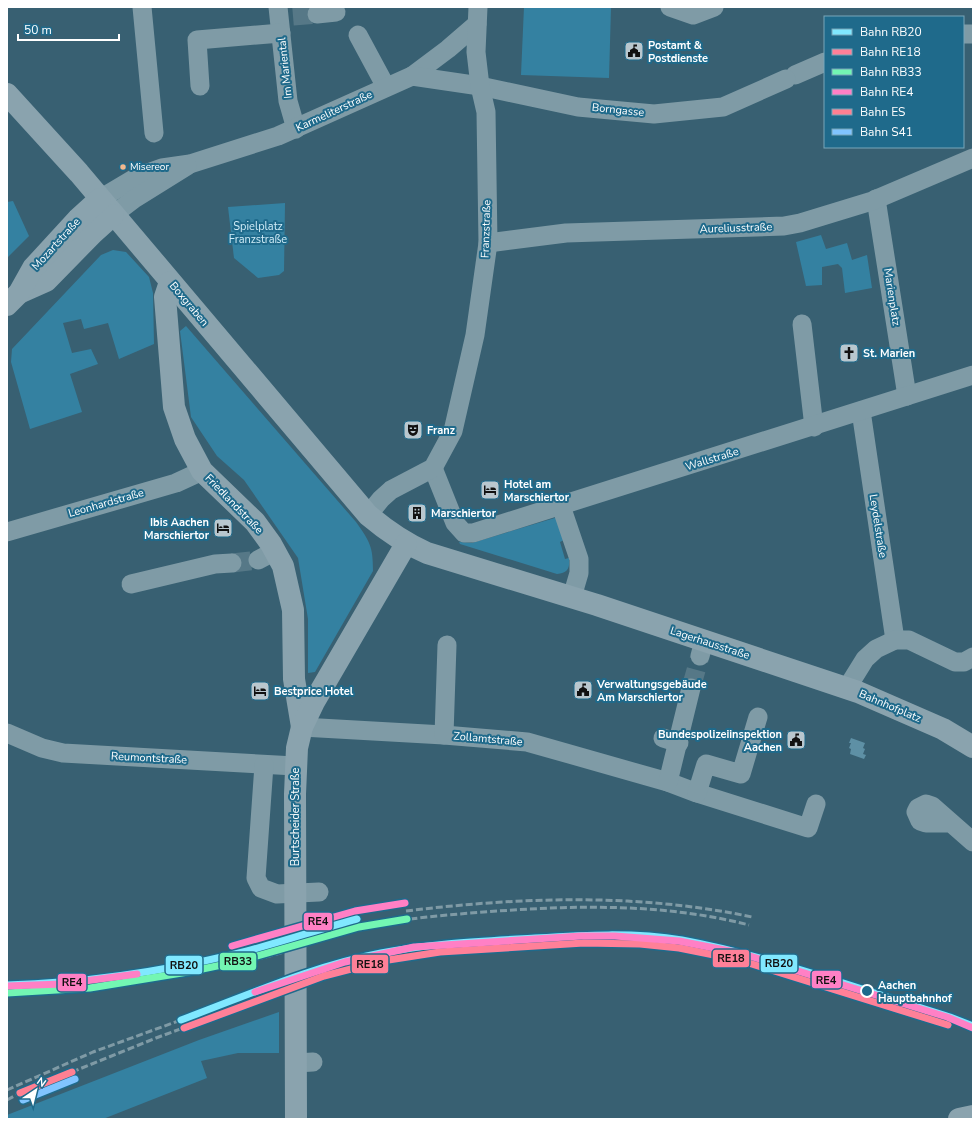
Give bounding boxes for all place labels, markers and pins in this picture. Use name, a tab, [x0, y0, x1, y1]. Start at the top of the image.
place label: Postamt & Postdienste	[648, 38, 708, 66]
public building icon: Postamt & Postdienste	[623, 40, 645, 62]
place label: Misereor	[130, 160, 169, 174]
marker: Misereor	[118, 162, 128, 172]
church icon: St. Marien	[838, 342, 860, 364]
place label: St. Marien	[863, 346, 915, 361]
theatre icon: Franz	[402, 419, 424, 441]
place label: Franz	[427, 423, 455, 438]
place label: Hotel am Marschiertor	[504, 477, 570, 505]
hotel icon: Hotel am Marschiertor	[479, 479, 501, 501]
building icon: Marschiertor	[406, 502, 428, 524]
place label: Marschiertor	[431, 506, 497, 521]
place label: Ibis Aachen Marschiertor	[144, 515, 210, 543]
hotel icon: Ibis Aachen Marschiertor	[212, 517, 234, 539]
place label: Verwaltungsgebäude Am Marschiertor	[596, 677, 707, 705]
public building icon: Verwaltungsgebäude Am Marschiertor	[572, 679, 594, 701]
hotel icon: Bestprice Hotel	[249, 680, 271, 702]
place label: Bestprice Hotel	[274, 684, 354, 699]
place label: Bundespolizeiinspektion Aachen	[658, 727, 782, 755]
public building icon: Bundespolizeiinspektion Aachen	[785, 729, 807, 751]
place label: Aachen Hauptbahnhof	[878, 978, 953, 1006]
marker: Aachen Hauptbahnhof	[860, 984, 874, 998]

